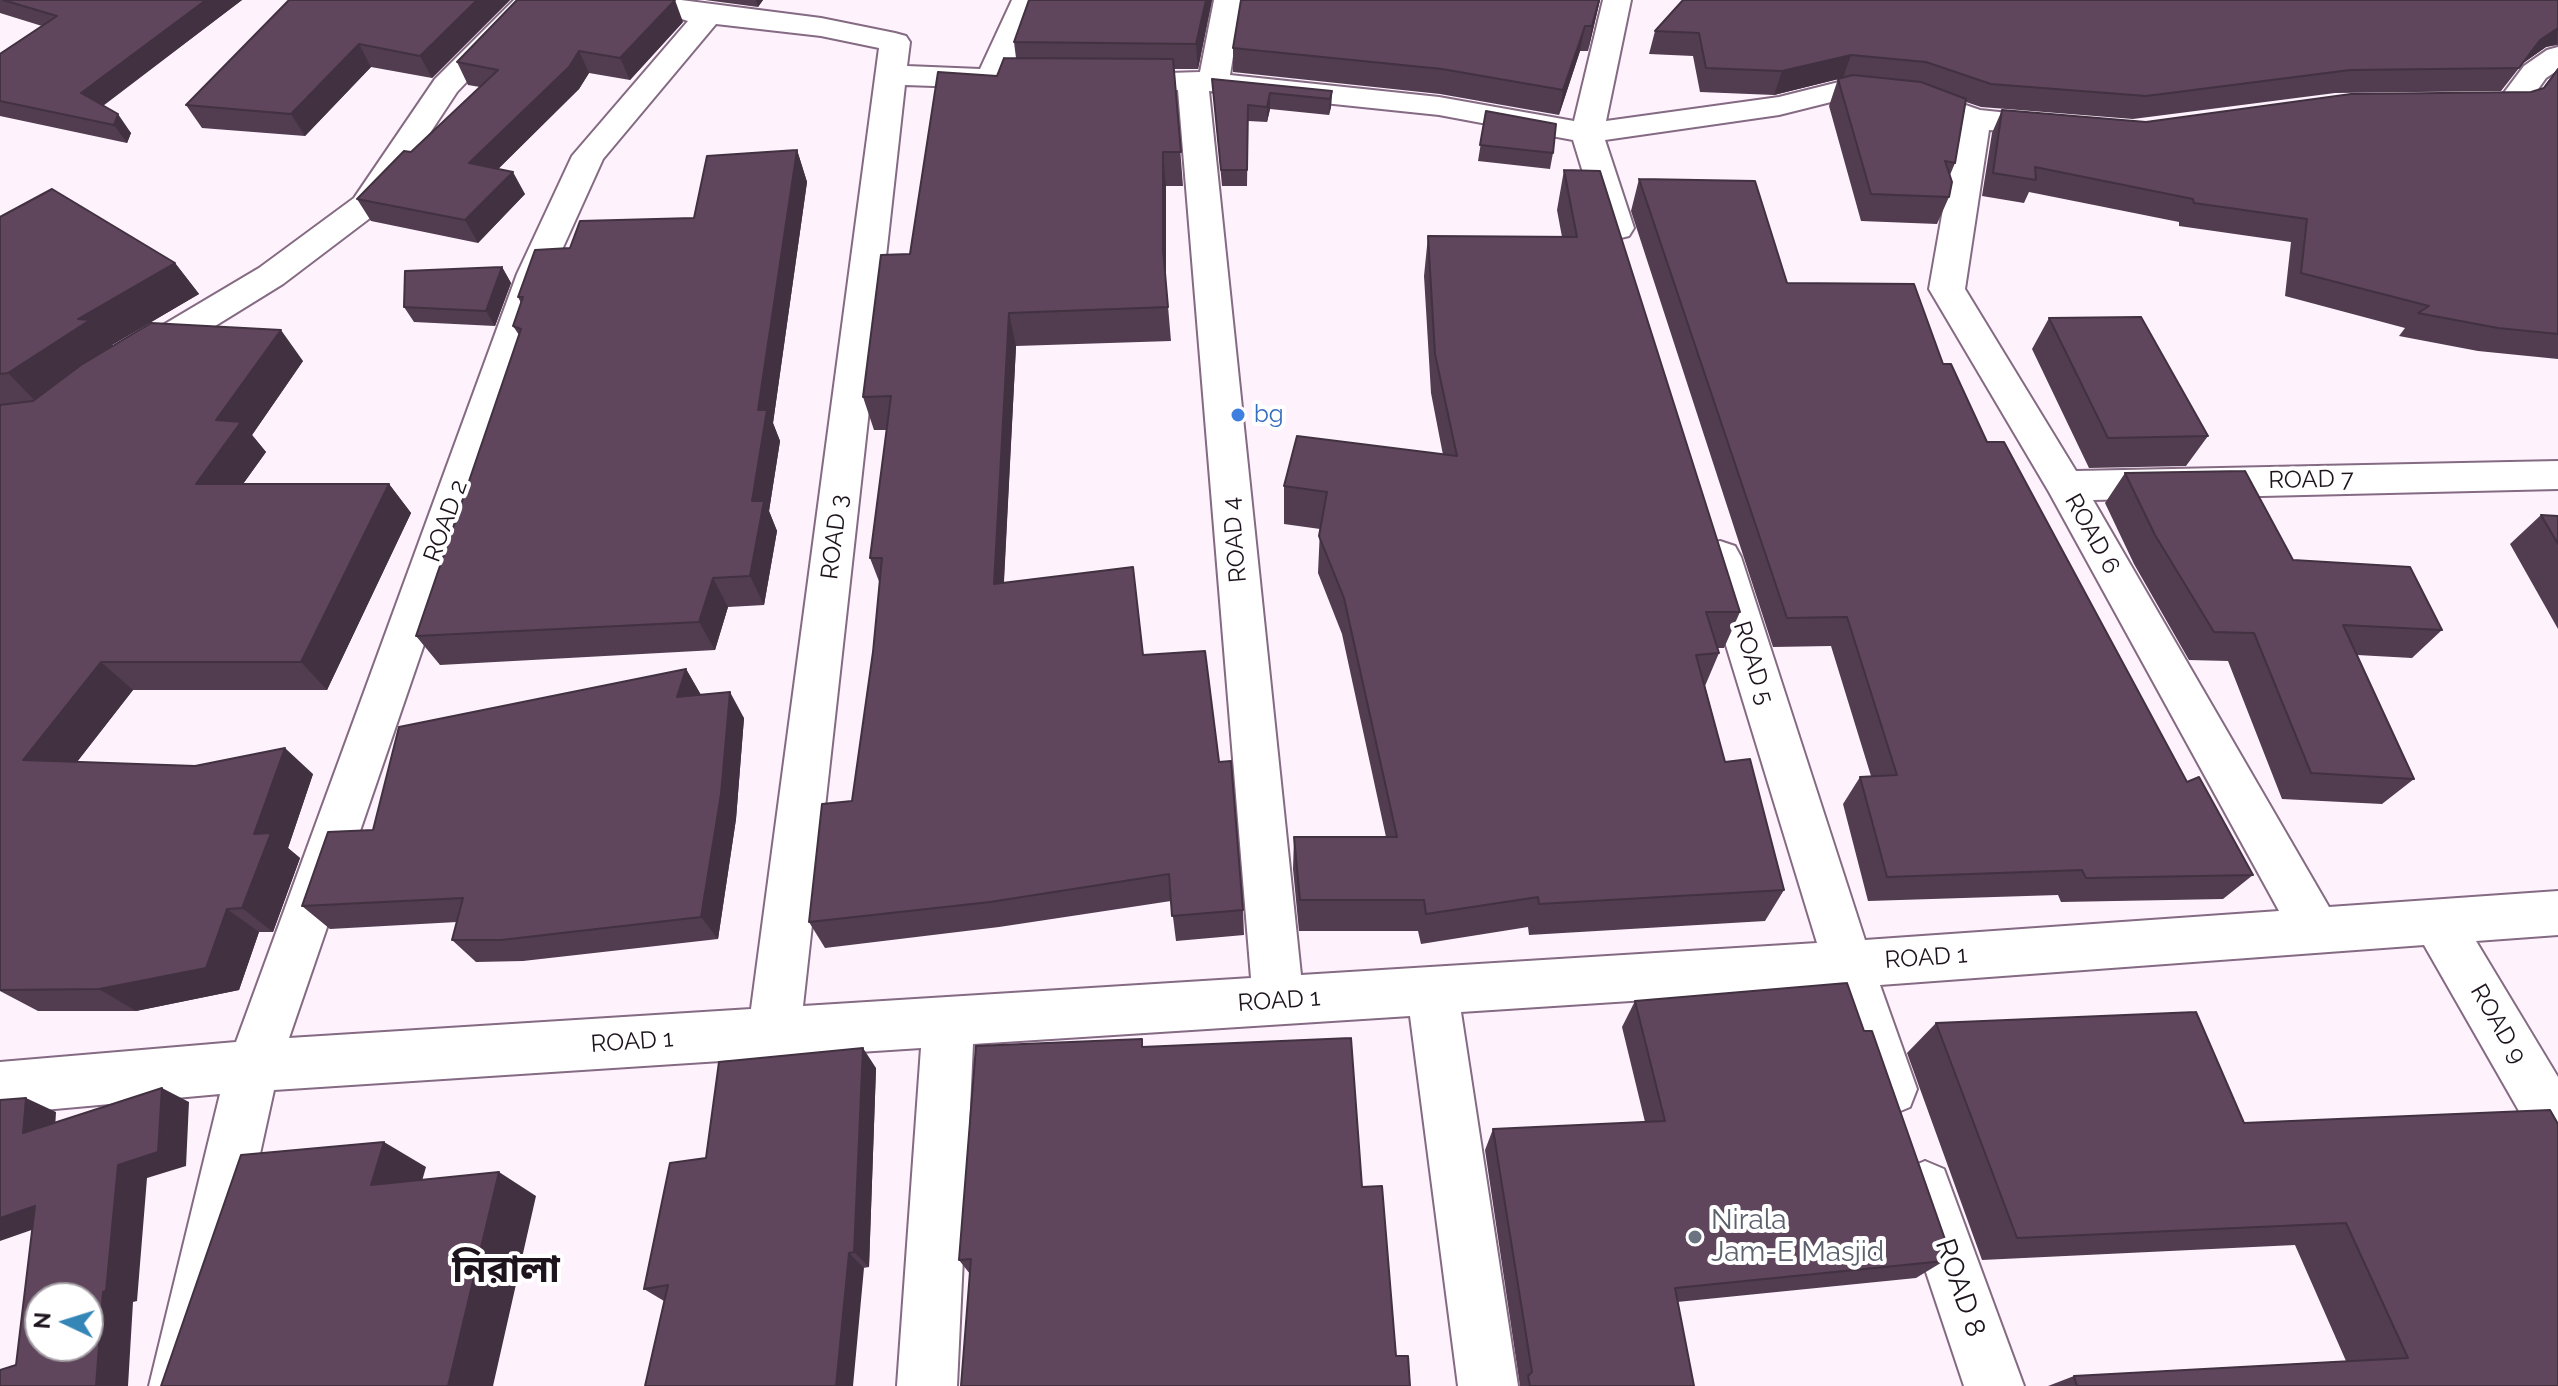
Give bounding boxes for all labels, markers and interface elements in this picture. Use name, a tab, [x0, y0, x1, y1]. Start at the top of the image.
place label: bg	[1254, 401, 1284, 429]
marker: bg	[1229, 406, 1247, 424]
street label: ROAD 7	[2268, 465, 2354, 495]
street label: ROAD 2	[418, 476, 474, 566]
street label: ROAD 6	[2058, 489, 2126, 579]
street label: ROAD 3	[816, 493, 854, 581]
street label: ROAD 4	[1217, 496, 1253, 584]
street label: ROAD 5	[1727, 618, 1779, 708]
street label: ROAD 1	[1884, 941, 1968, 975]
street label: ROAD 9	[2464, 979, 2532, 1069]
street label: ROAD 1	[1237, 984, 1321, 1018]
street label: ROAD 1	[590, 1025, 674, 1059]
place label: Nirala Jam-E Masjid	[1711, 1204, 1884, 1270]
marker: Nirala Jam-E Masjid	[1686, 1228, 1704, 1246]
street label: ROAD 8	[1928, 1235, 1992, 1341]
district label: নিরালা	[452, 1248, 560, 1294]
north arrow	[24, 1282, 104, 1362]
text: N	[28, 1311, 56, 1330]

